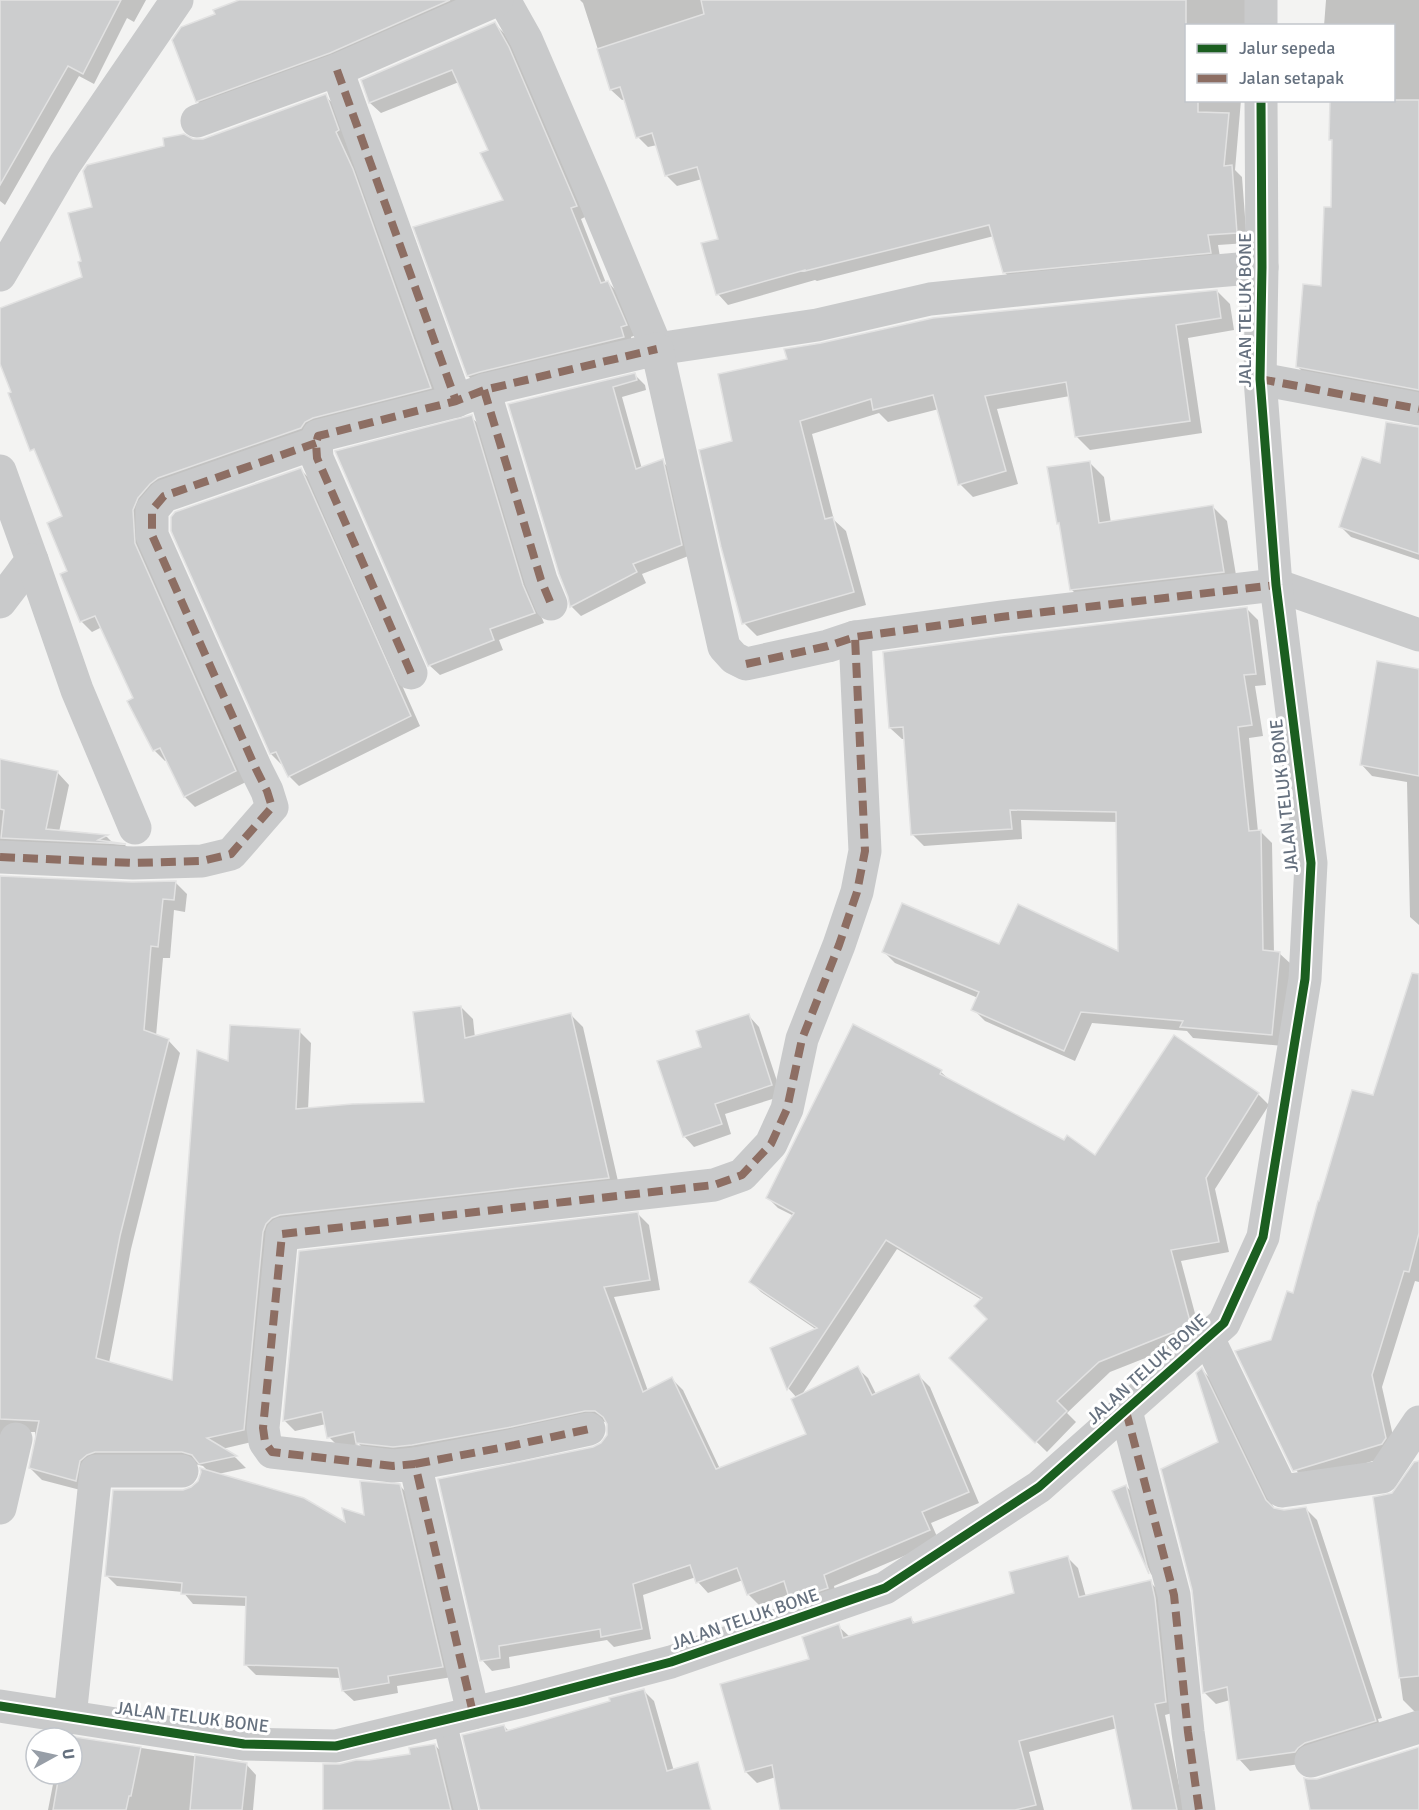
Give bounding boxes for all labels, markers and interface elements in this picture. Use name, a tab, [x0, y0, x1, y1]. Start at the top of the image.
legend	[1185, 24, 1395, 102]
text: Jalur sepeda	[1239, 37, 1335, 59]
text: Jalan setapak	[1239, 67, 1344, 89]
street label: JALAN TELUK BONE	[1234, 233, 1256, 387]
street label: JALAN TELUK BONE	[1265, 718, 1303, 874]
street label: JALAN TELUK BONE	[1082, 1309, 1212, 1429]
street label: JALAN TELUK BONE	[668, 1583, 822, 1655]
street label: JALAN TELUK BONE	[114, 1697, 270, 1737]
north arrow	[24, 1726, 84, 1786]
text: U	[57, 1747, 79, 1761]

